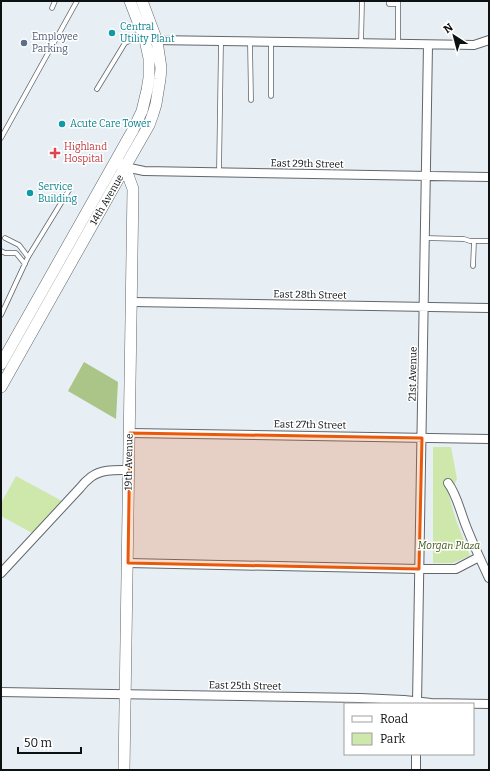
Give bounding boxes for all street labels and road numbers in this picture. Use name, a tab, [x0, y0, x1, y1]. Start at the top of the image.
street label: East 29th Street	[270, 157, 344, 171]
street label: 14th Avenue	[88, 172, 126, 228]
street label: East 28th Street	[273, 288, 347, 302]
street label: 21st Avenue	[407, 346, 419, 402]
street label: East 27th Street	[274, 418, 347, 432]
street label: 19th Avenue	[123, 433, 135, 491]
street label: East 25th Street	[209, 679, 282, 693]

